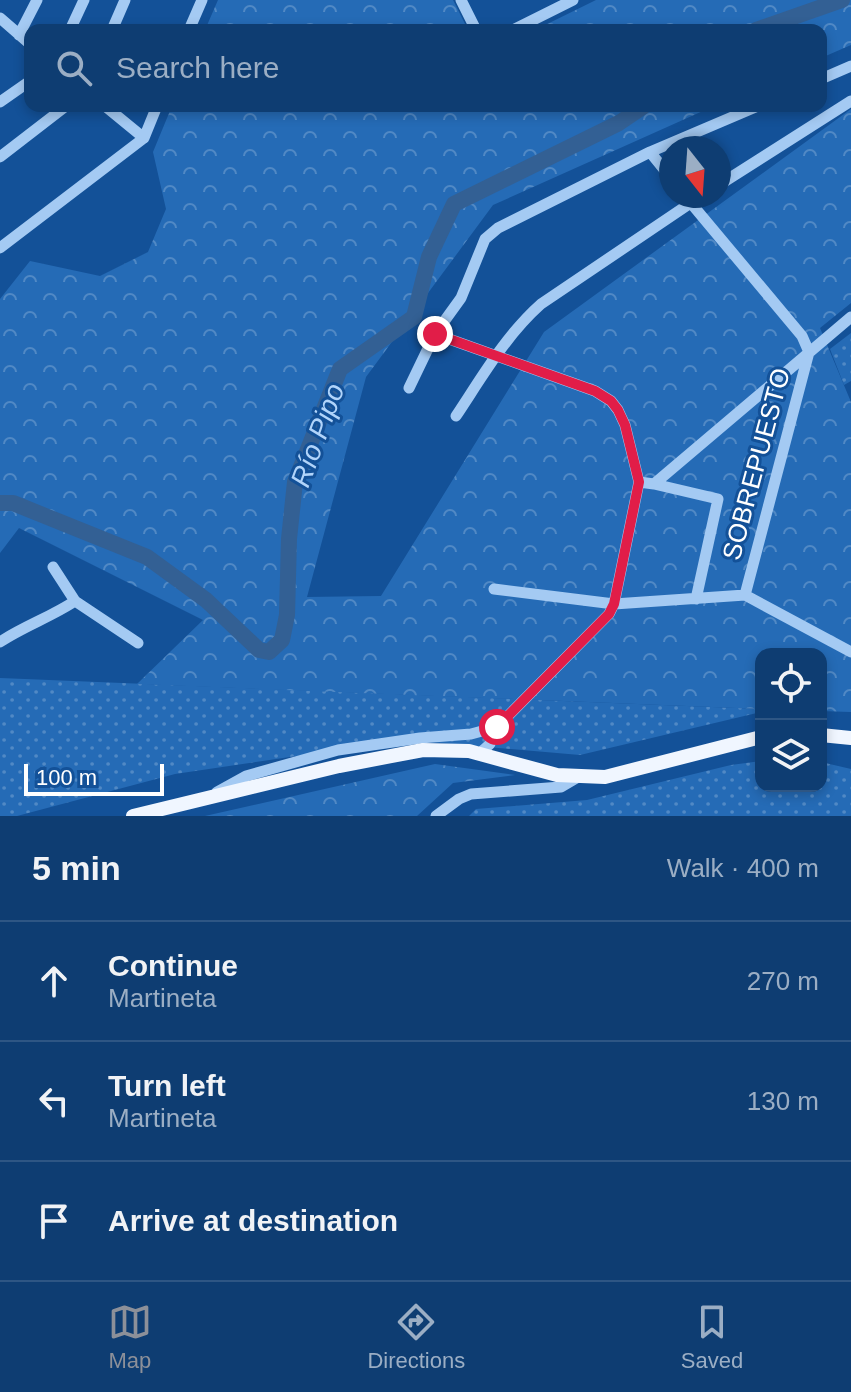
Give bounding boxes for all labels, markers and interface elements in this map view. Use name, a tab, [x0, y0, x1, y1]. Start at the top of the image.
search box	[24, 24, 827, 112]
icon: search	[52, 46, 96, 90]
text: Search here	[116, 51, 279, 84]
north arrow	[659, 136, 731, 208]
route end	[417, 316, 453, 352]
street label: SOBREPUESTO	[716, 365, 796, 563]
water label: Río Pipo	[285, 379, 350, 491]
map controls	[755, 648, 827, 792]
button: locate	[755, 648, 827, 720]
route start	[479, 709, 515, 745]
button: layers	[755, 720, 827, 792]
scale bar	[24, 760, 164, 796]
text: 100 m	[36, 765, 97, 790]
text: 5 min	[32, 849, 121, 887]
text: Walk · 400 m	[667, 853, 819, 883]
text: Continue	[108, 949, 238, 982]
icon: ahead	[32, 959, 76, 1003]
text: 270 m	[747, 966, 819, 996]
text: Martineta	[108, 983, 216, 1013]
text: Turn left	[108, 1069, 226, 1102]
icon: left	[32, 1079, 76, 1123]
text: 130 m	[747, 1086, 819, 1116]
text: Martineta	[108, 1103, 216, 1133]
icon: arrive	[32, 1199, 76, 1243]
text: Arrive at destination	[108, 1204, 398, 1237]
tab: Map	[108, 1300, 152, 1374]
tab: Directions	[367, 1300, 465, 1374]
tab: Saved	[681, 1300, 743, 1374]

